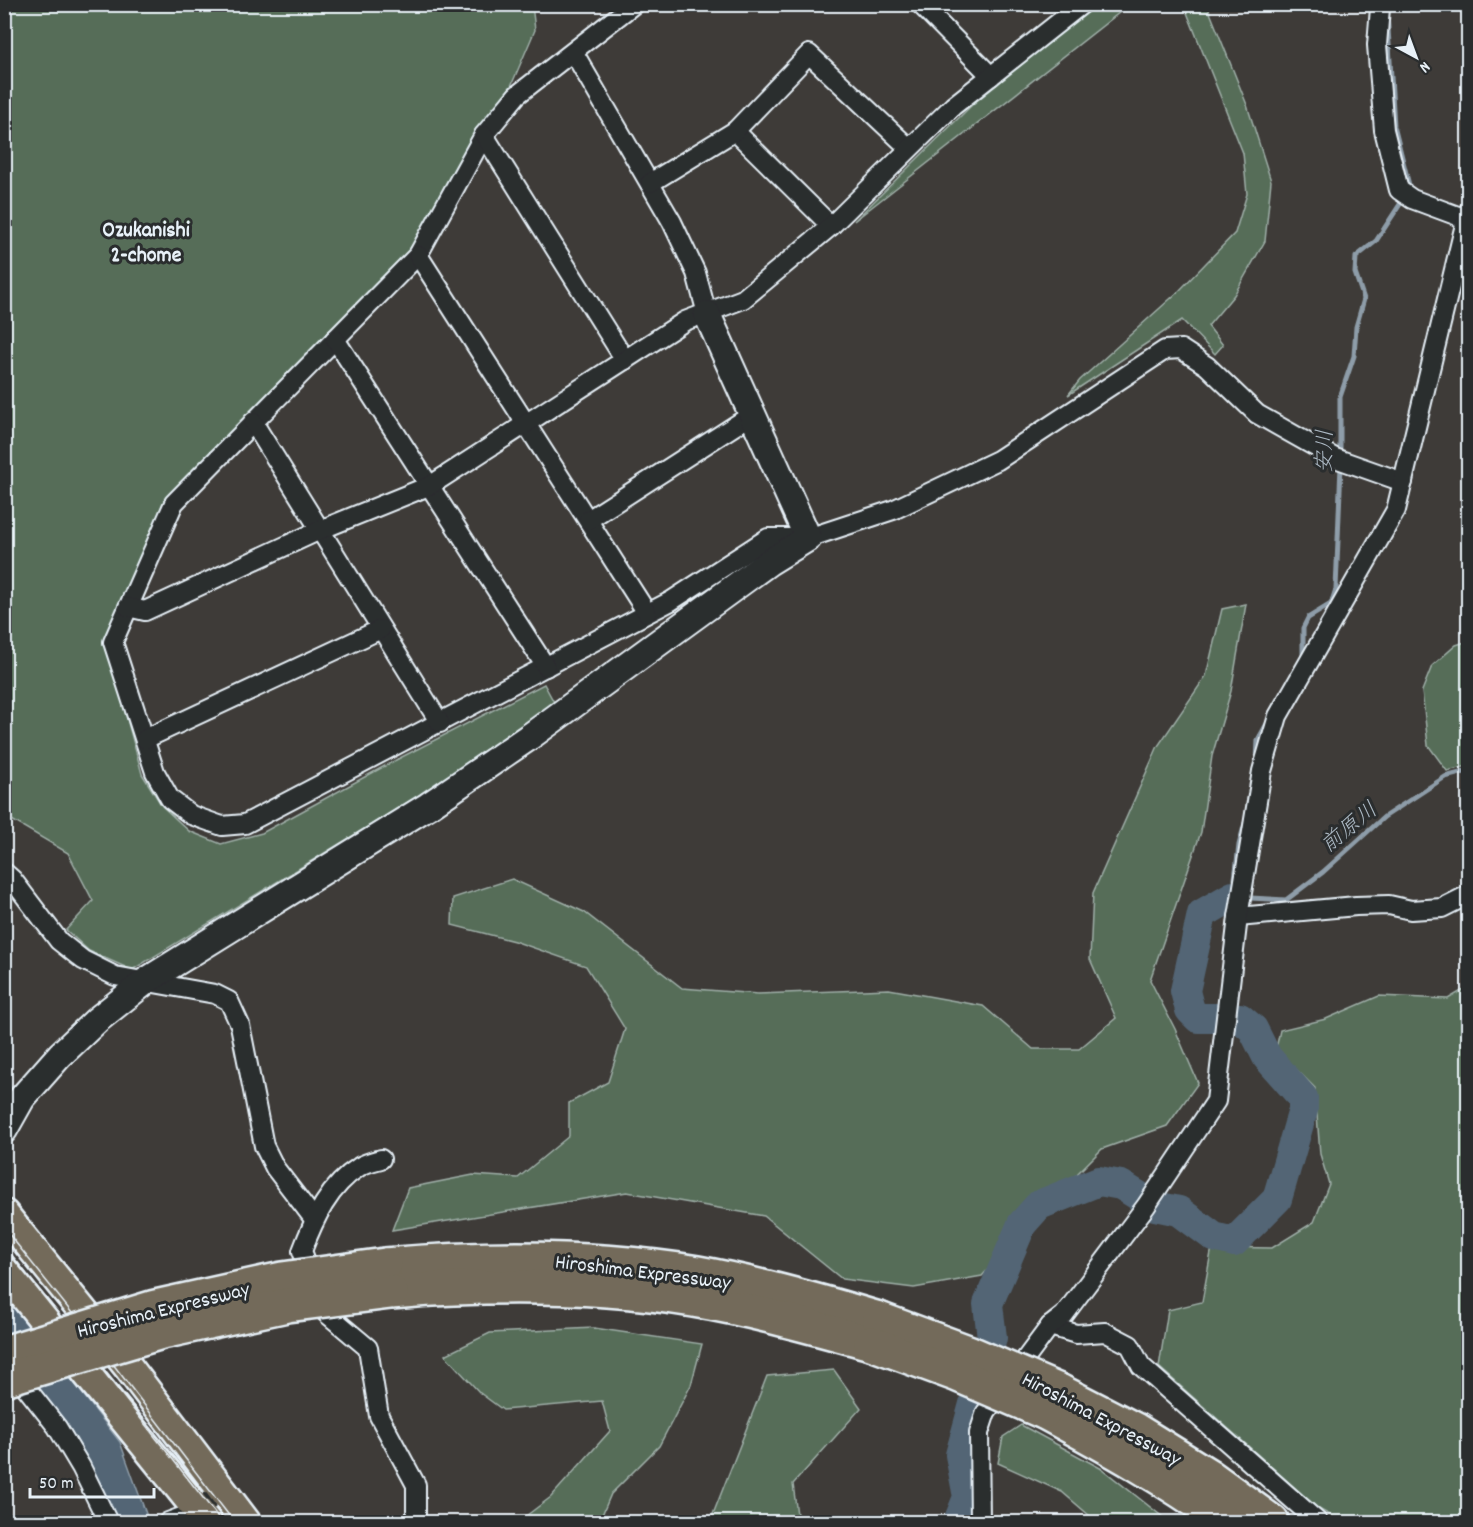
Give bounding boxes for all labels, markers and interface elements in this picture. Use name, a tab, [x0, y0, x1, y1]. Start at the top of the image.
north arrow	[1386, 27, 1446, 87]
text: N	[1414, 55, 1435, 78]
district label: Ozukanishi 2-chome	[102, 216, 190, 272]
water label: 安川	[1311, 429, 1342, 473]
water label: 前原川	[1315, 796, 1386, 862]
street label: Hiroshima Expressway	[553, 1248, 733, 1300]
street label: Hiroshima Expressway	[74, 1276, 254, 1348]
street label: Hiroshima Expressway	[1016, 1366, 1186, 1476]
scale bar	[30, 1461, 154, 1499]
text: 50 m	[39, 1472, 74, 1497]

